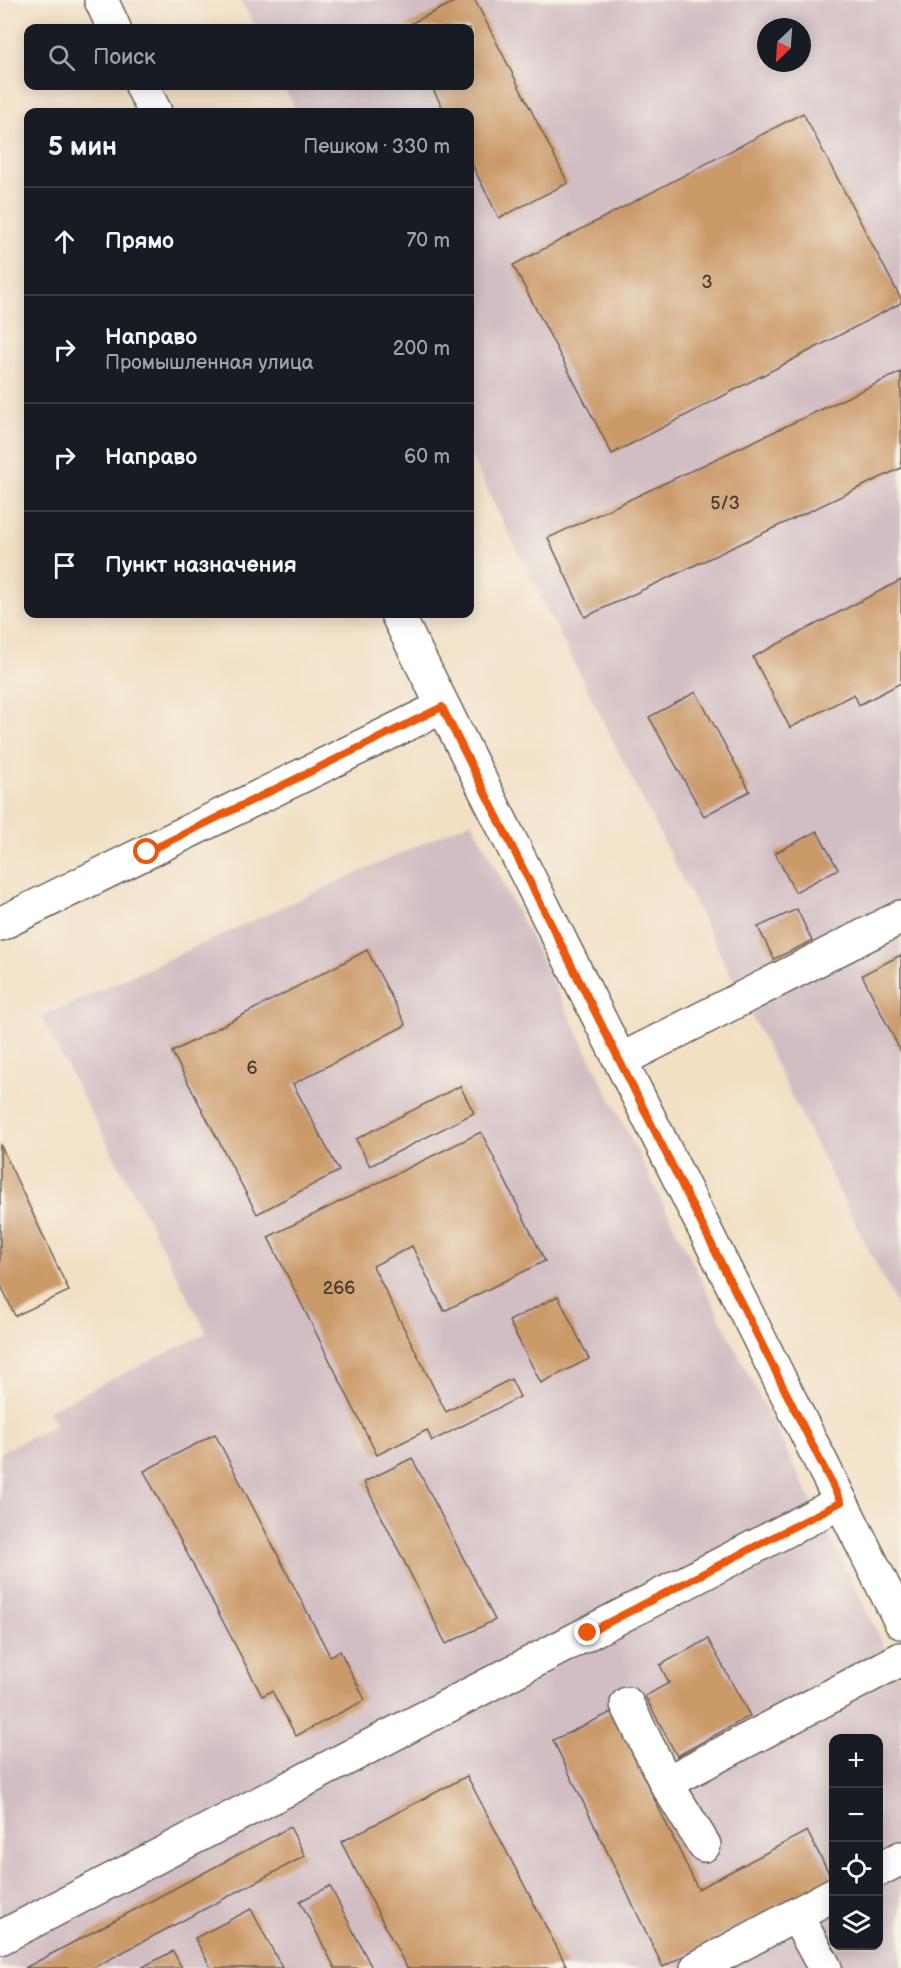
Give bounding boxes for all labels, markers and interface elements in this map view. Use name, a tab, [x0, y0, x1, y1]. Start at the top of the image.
north arrow	[757, 18, 811, 72]
search box	[24, 24, 474, 90]
icon: search	[45, 41, 78, 74]
text: Поиск	[93, 44, 156, 71]
text: 5 мин	[48, 132, 117, 163]
text: Пешком · 330 m	[303, 135, 450, 159]
icon: ahead	[48, 225, 81, 258]
text: Прямо	[105, 228, 174, 255]
text: 70 m	[406, 229, 450, 253]
house number: 3	[701, 272, 713, 293]
text: Направо	[105, 324, 197, 351]
icon: right	[48, 333, 81, 366]
text: 200 m	[393, 337, 450, 361]
text: Промышленная улица	[105, 351, 313, 375]
icon: right	[48, 441, 81, 474]
text: Направо	[105, 444, 197, 471]
text: 60 m	[404, 445, 450, 469]
house number: 5/3	[710, 493, 740, 514]
icon: arrive	[48, 549, 81, 582]
text: Пункт назначения	[105, 552, 297, 579]
route start	[133, 838, 159, 864]
house number: 6	[247, 1058, 258, 1079]
house number: 266	[323, 1278, 355, 1299]
route end	[574, 1619, 600, 1645]
map controls	[829, 1734, 883, 1950]
button: +	[829, 1734, 883, 1788]
button: −	[829, 1788, 883, 1842]
button: locate	[829, 1842, 883, 1896]
button: layers	[829, 1896, 883, 1950]

